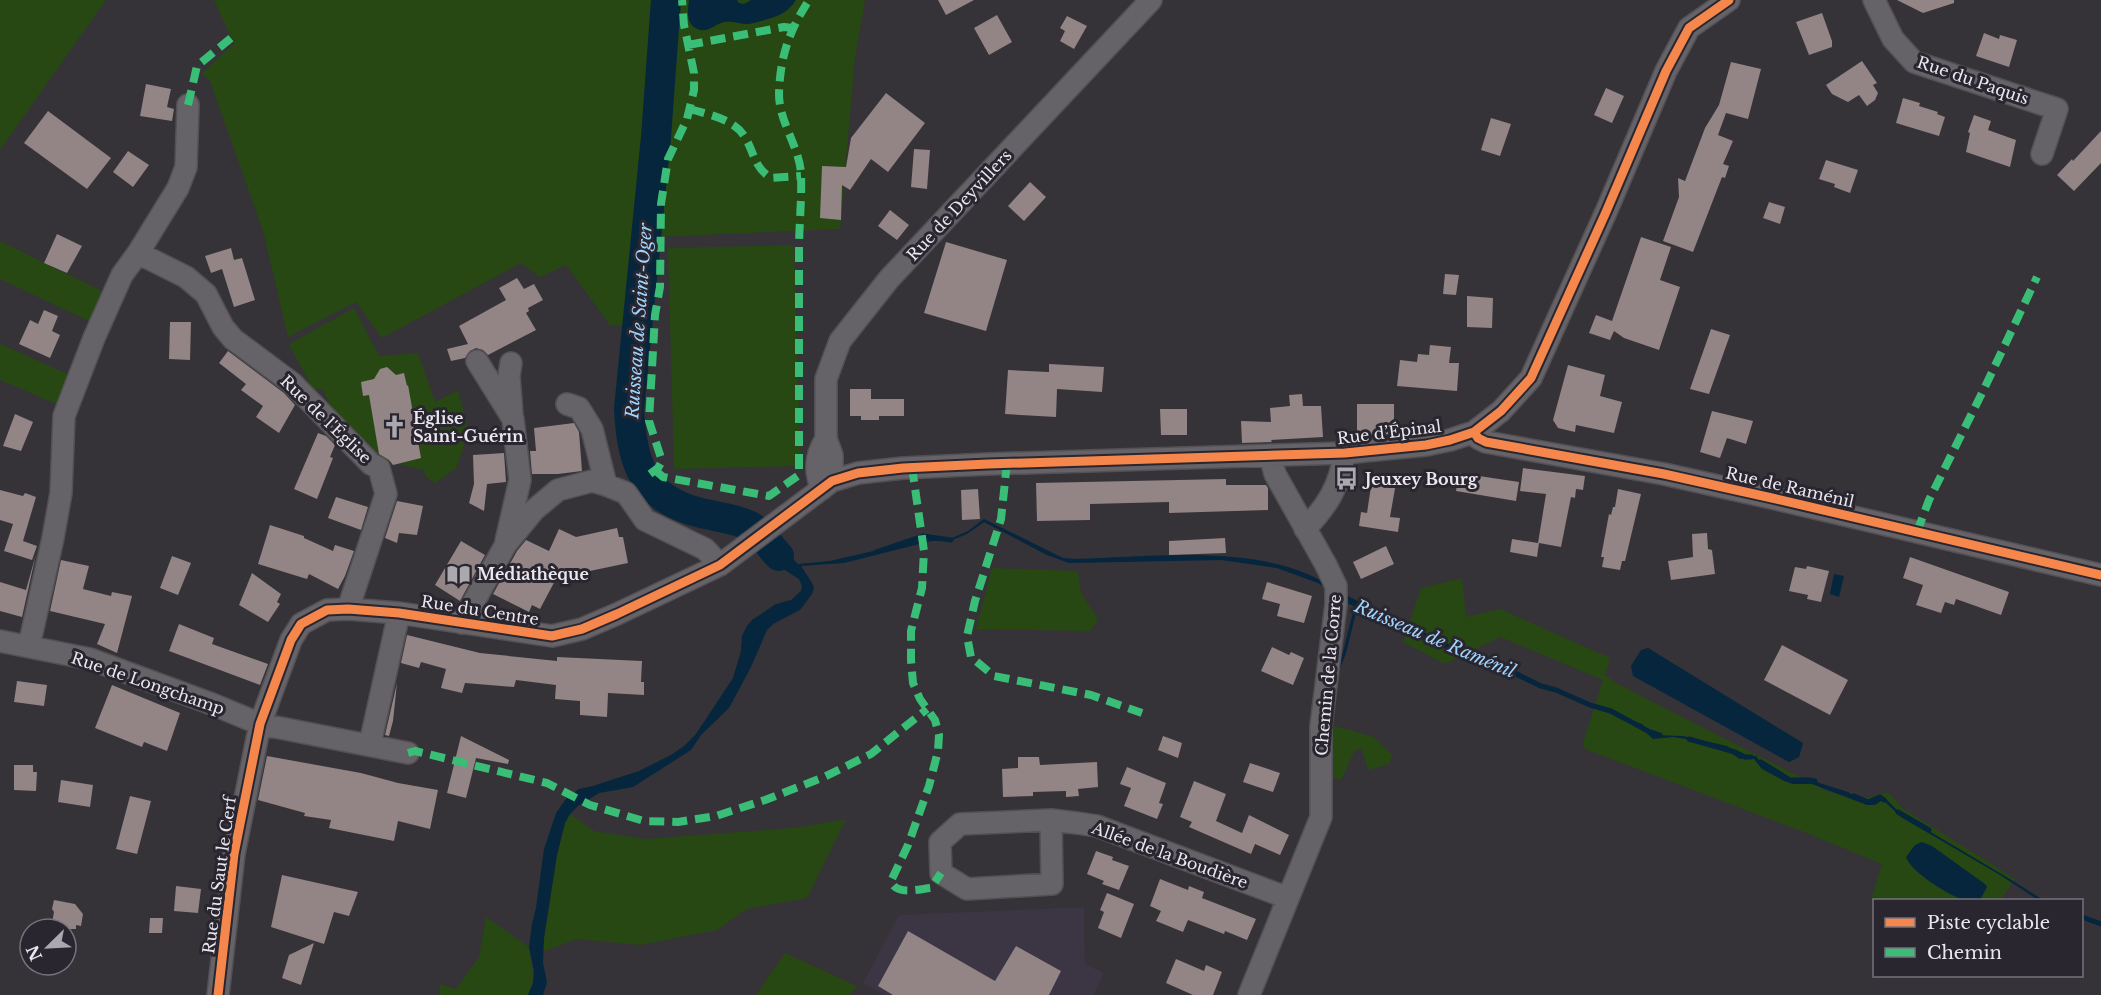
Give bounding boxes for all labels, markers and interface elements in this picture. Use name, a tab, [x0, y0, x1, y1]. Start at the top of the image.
street label: Rue du Paquis	[1915, 52, 2031, 108]
street label: Rue de Deyvillers	[902, 145, 1016, 265]
water label: Ruisseau de Saint-Oger	[621, 222, 657, 421]
street label: Rue de l'Église	[276, 371, 376, 467]
place label: Église Saint-Guérin	[413, 408, 524, 446]
church icon: Église Saint-Guérin	[382, 414, 408, 440]
street label: Rue d’Épinal	[1336, 416, 1442, 448]
street label: Rue de Raménil	[1724, 463, 1856, 511]
bus stop icon: Jeuxey Bourg	[1334, 466, 1360, 492]
place label: Jeuxey Bourg	[1362, 469, 1479, 489]
library icon: Médiathèque	[446, 561, 472, 587]
place label: Médiathèque	[477, 564, 589, 584]
street label: Rue du Centre	[420, 591, 540, 629]
street label: Chemin de la Corre	[1311, 594, 1345, 756]
water label: Ruisseau de Raménil	[1350, 595, 1519, 683]
street label: Rue de Longchamp	[69, 647, 227, 719]
street label: Rue du Saut le Cerf	[198, 793, 240, 955]
street label: Allée de la Boudière	[1088, 817, 1251, 892]
legend	[1873, 899, 2083, 977]
text: Piste cyclable	[1927, 912, 2050, 934]
north arrow	[18, 917, 78, 977]
text: N	[22, 942, 46, 964]
text: Chemin	[1927, 942, 2002, 964]

